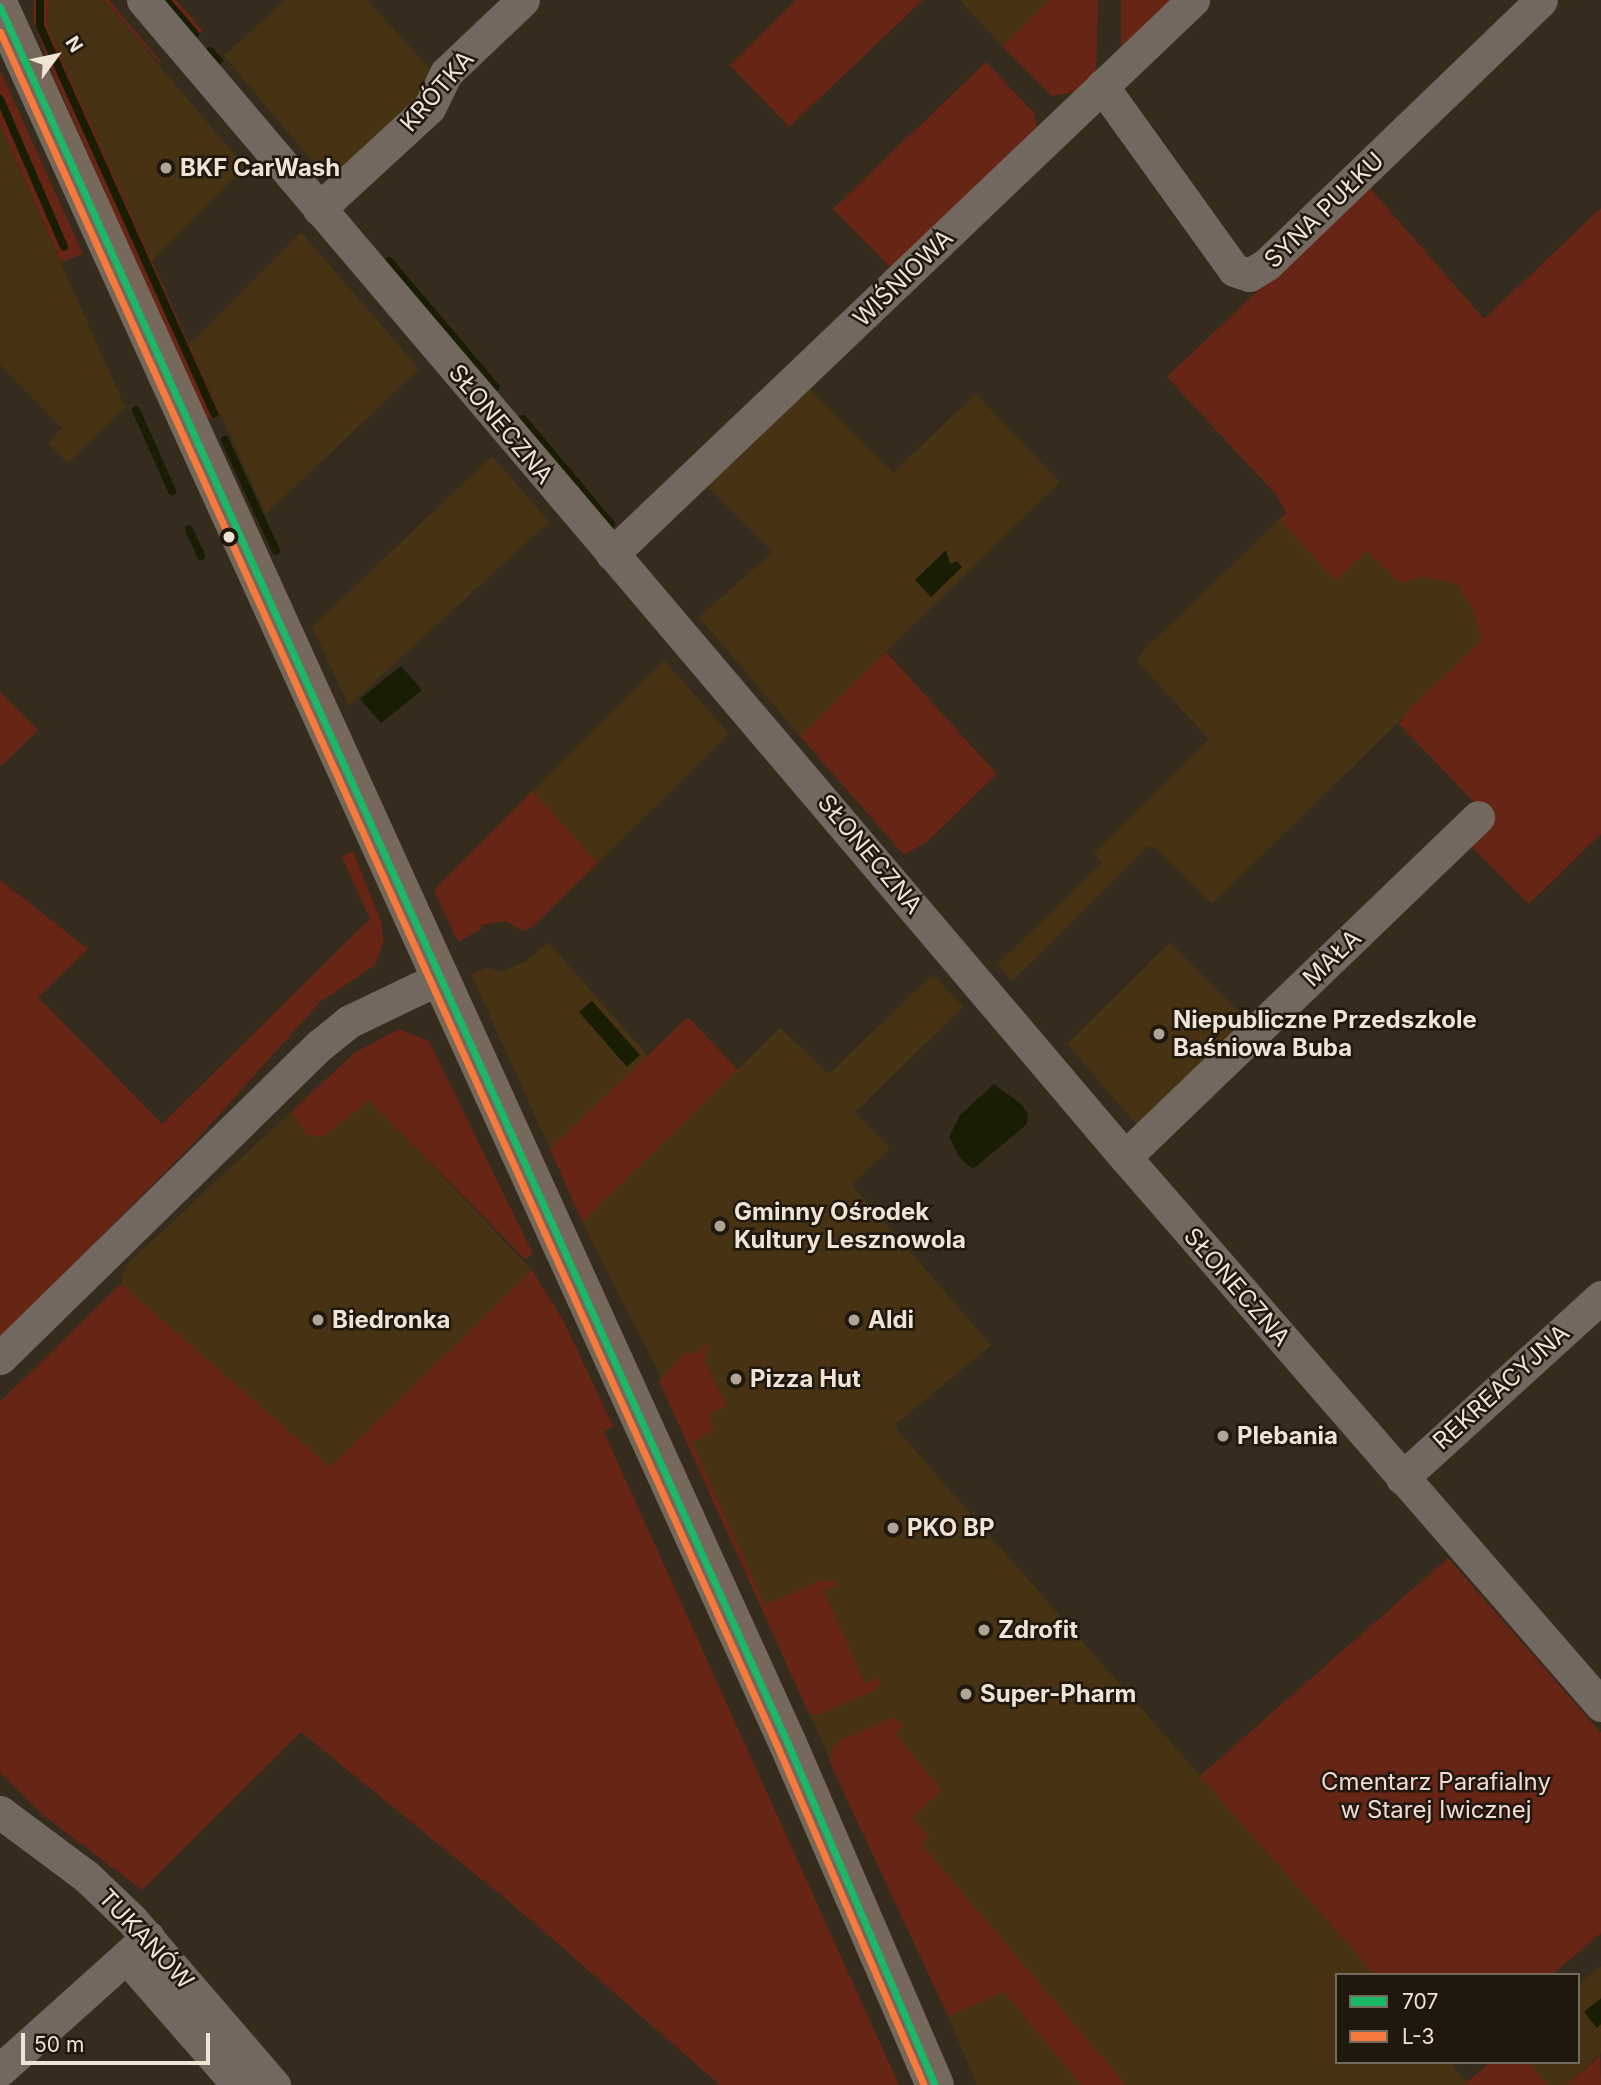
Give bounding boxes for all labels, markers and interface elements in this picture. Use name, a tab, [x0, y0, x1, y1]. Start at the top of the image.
north arrow	[21, 21, 91, 91]
text: N	[60, 32, 88, 57]
street label: KRÓTKA	[394, 45, 480, 137]
street label: SYNA PUŁKU	[1258, 146, 1390, 274]
place label: BKF CarWash	[180, 154, 340, 182]
marker: BKF CarWash	[158, 160, 174, 176]
street label: WIŚNIOWA	[847, 223, 959, 333]
street label: SŁONECZNA	[443, 358, 559, 490]
unlabelled marker	[222, 530, 236, 544]
street label: SŁONECZNA	[812, 788, 928, 920]
street label: MAŁA	[1297, 924, 1367, 992]
place label: Niepubliczne Przedszkole Baśniowa Buba	[1173, 1006, 1477, 1062]
marker: Niepubliczne Przedszkole Baśniowa Buba	[1151, 1026, 1167, 1042]
place label: Gminny Ośrodek Kultury Lesznowola	[734, 1198, 966, 1254]
marker: Gminny Ośrodek Kultury Lesznowola	[712, 1218, 728, 1234]
street label: SŁONECZNA	[1178, 1222, 1296, 1352]
place label: Biedronka	[332, 1306, 451, 1334]
place label: Aldi	[868, 1306, 914, 1334]
marker: Biedronka	[310, 1312, 326, 1328]
marker: Aldi	[846, 1312, 862, 1328]
street label: REKREACYJNA	[1427, 1318, 1575, 1456]
place label: Pizza Hut	[750, 1365, 861, 1393]
marker: Pizza Hut	[728, 1371, 744, 1387]
place label: Plebania	[1237, 1422, 1338, 1450]
marker: Plebania	[1215, 1428, 1231, 1444]
place label: PKO BP	[907, 1514, 994, 1542]
marker: PKO BP	[885, 1520, 901, 1536]
place label: Zdrofit	[998, 1616, 1078, 1644]
marker: Zdrofit	[976, 1622, 992, 1638]
place label: Super-Pharm	[980, 1680, 1136, 1708]
marker: Super-Pharm	[958, 1686, 974, 1702]
park label: Cmentarz Parafialny w Starej Iwicznej	[1321, 1768, 1551, 1824]
street label: TUKANÓW	[92, 1883, 200, 1995]
legend	[1335, 1973, 1580, 2064]
text: 707	[1402, 1989, 1438, 2014]
scale bar	[24, 2018, 214, 2062]
text: L-3	[1402, 2024, 1434, 2049]
text: 50 m	[34, 2032, 84, 2057]

